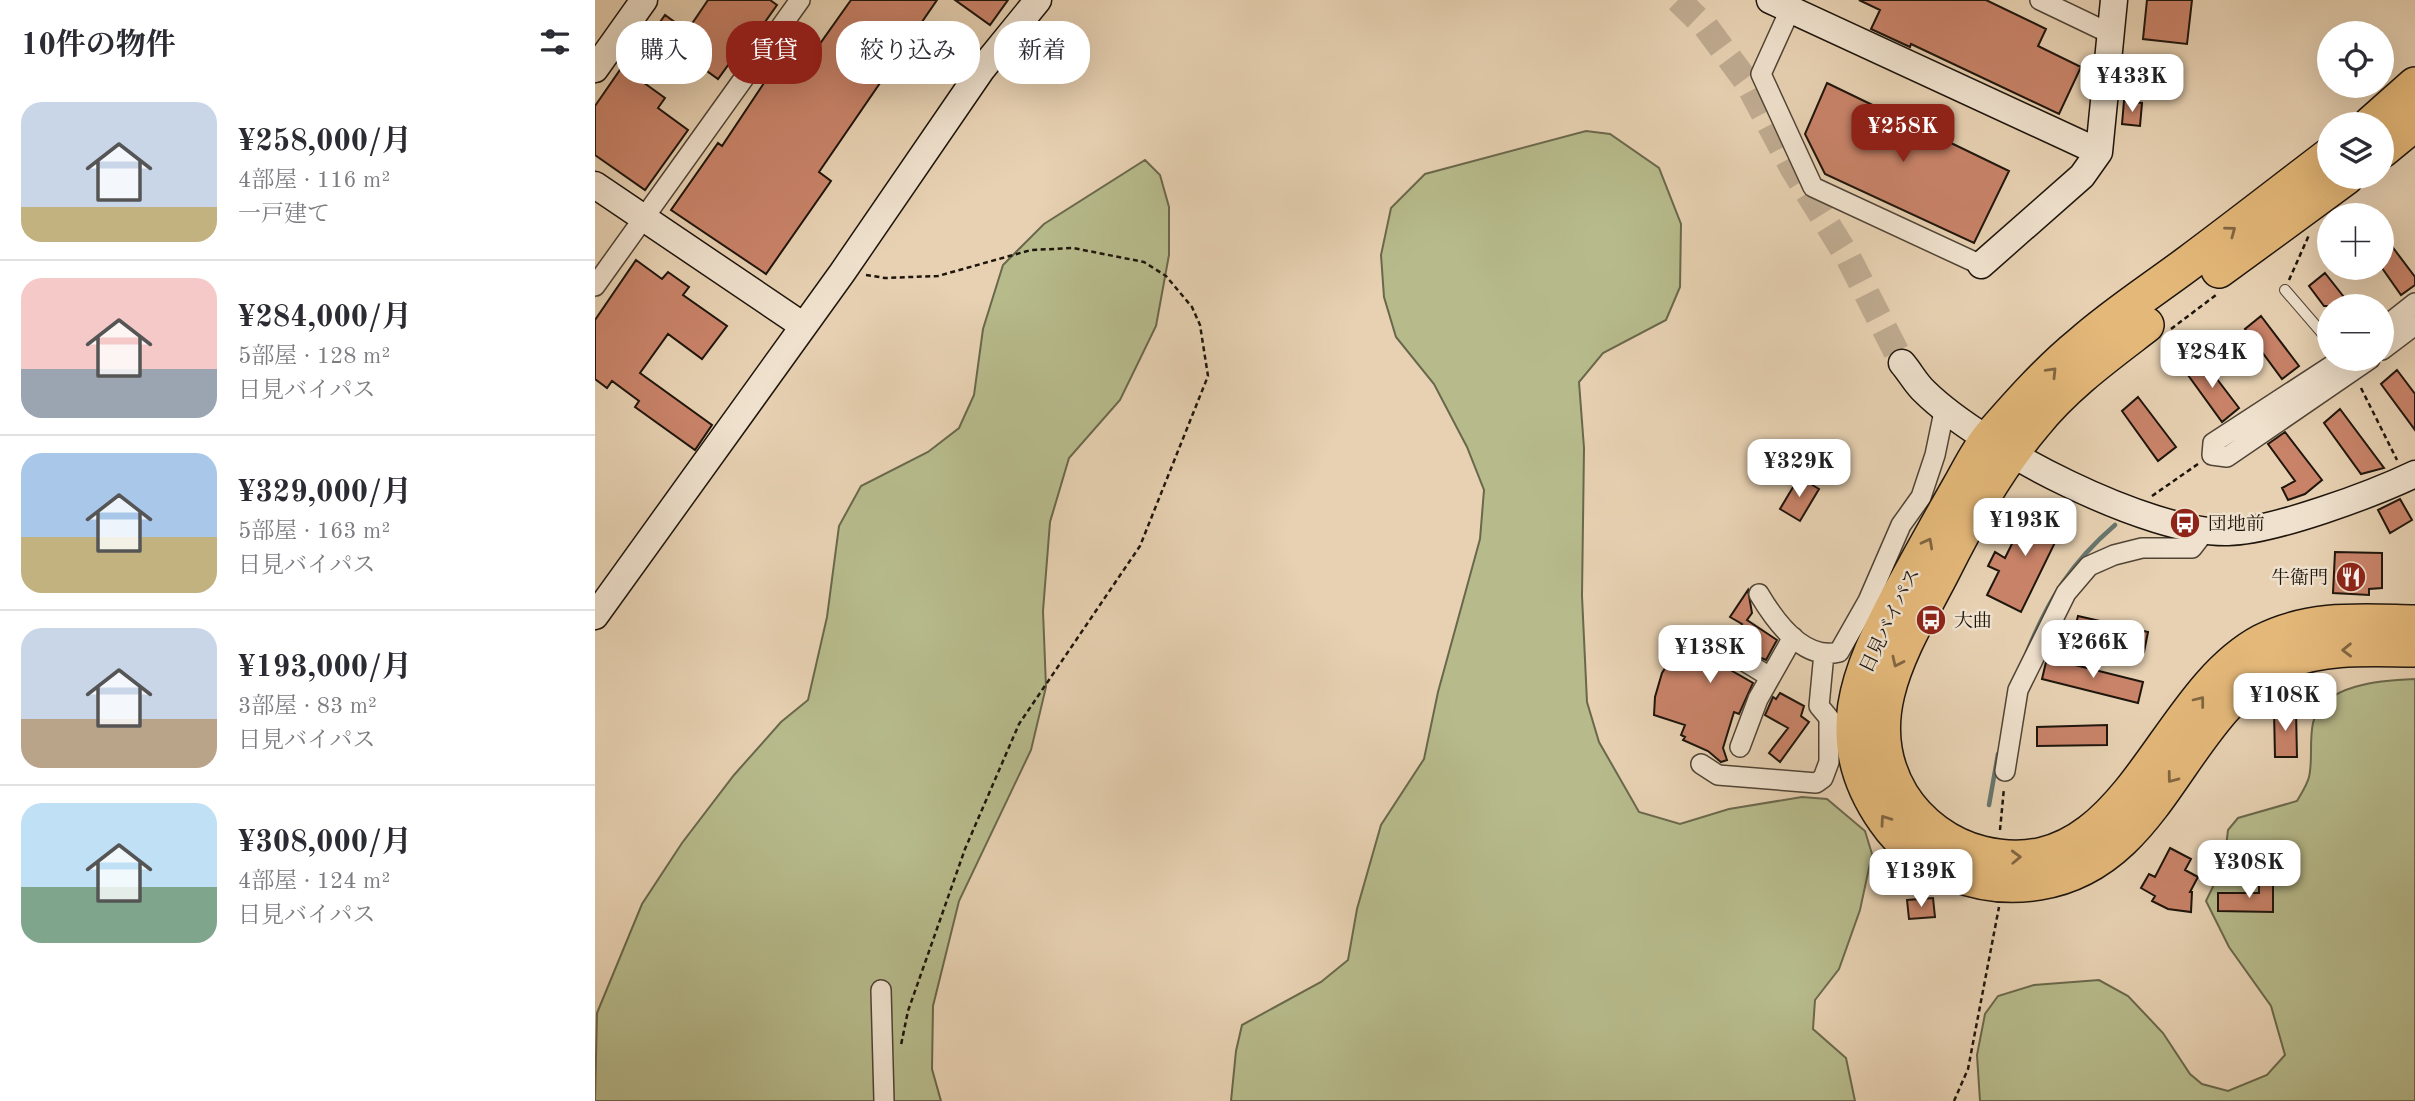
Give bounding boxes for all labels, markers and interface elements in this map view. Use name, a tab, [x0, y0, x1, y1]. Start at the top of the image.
chip: 購入	[616, 21, 712, 84]
chip: 賃貸	[726, 21, 822, 84]
chip: 絞り込み	[836, 21, 980, 84]
chip: 新着	[994, 21, 1090, 84]
map controls	[2317, 21, 2394, 371]
button: locate	[2317, 21, 2394, 98]
icon: filters	[536, 23, 574, 61]
text: 10件の物件	[21, 31, 176, 61]
pin: ¥433K	[2083, 54, 2181, 114]
text: ¥433K	[2096, 65, 2168, 88]
pin: ¥258K	[1854, 104, 1952, 164]
button: layers	[2317, 112, 2394, 189]
text: ¥258K	[1867, 115, 1939, 138]
text: ¥258,000/月	[238, 127, 412, 157]
icon: home	[77, 130, 161, 214]
text: 4部屋 · 116 m²	[238, 169, 390, 192]
text: 一戸建て	[238, 203, 330, 226]
button: +	[2317, 203, 2394, 280]
one-way arrow	[2223, 227, 2235, 240]
button: −	[2317, 294, 2394, 371]
text: ¥284,000/月	[238, 303, 412, 333]
icon: home	[77, 306, 161, 390]
pin: ¥284K	[2163, 330, 2261, 390]
text: ¥284K	[2176, 341, 2248, 364]
text: 5部屋 · 128 m²	[238, 345, 390, 368]
one-way arrow	[2044, 367, 2057, 380]
text: 日見バイパス	[238, 379, 376, 402]
pin: ¥329K	[1750, 440, 1848, 499]
text: ¥329K	[1763, 450, 1835, 473]
text: ¥329,000/月	[238, 478, 412, 508]
icon: home	[77, 481, 161, 565]
pin: ¥193K	[1976, 498, 2074, 558]
bus stop icon: 団地前	[2168, 506, 2202, 540]
text: ¥193K	[1989, 509, 2061, 532]
place label: 団地前	[2208, 514, 2265, 535]
text: 5部屋 · 163 m²	[238, 520, 390, 543]
one-way arrow	[1920, 538, 1933, 550]
text: 日見バイパス	[238, 554, 376, 577]
restaurant icon: 牛衛門	[2334, 560, 2368, 594]
street label: 日見バイパス	[1856, 565, 1925, 676]
place label: 牛衛門	[2271, 567, 2328, 589]
bus stop icon: 大曲	[1914, 603, 1948, 637]
place label: 大曲	[1954, 610, 1992, 632]
pin: ¥266K	[2044, 620, 2142, 680]
pin: ¥138K	[1661, 626, 1759, 685]
text: ¥266K	[2057, 631, 2129, 654]
text: ¥138K	[1674, 636, 1746, 659]
one-way arrow	[2341, 642, 2352, 657]
text: ¥193,000/月	[238, 653, 412, 683]
one-way arrow	[1891, 655, 1905, 667]
icon: home	[77, 656, 161, 740]
pin: ¥108K	[2236, 674, 2334, 733]
text: ¥108K	[2249, 684, 2321, 707]
text: 3部屋 · 83 m²	[238, 695, 377, 718]
one-way arrow	[2191, 696, 2204, 709]
text: 日見バイパス	[238, 729, 376, 752]
one-way arrow	[2168, 770, 2181, 783]
one-way arrow	[1881, 815, 1893, 828]
text: ¥308,000/月	[238, 828, 412, 858]
icon: home	[77, 831, 161, 915]
pin: ¥308K	[2200, 841, 2298, 900]
pin: ¥139K	[1872, 850, 1970, 909]
one-way arrow	[2010, 850, 2021, 865]
text: ¥308K	[2213, 851, 2285, 874]
text: ¥139K	[1885, 860, 1957, 883]
text: 4部屋 · 124 m²	[238, 870, 390, 893]
text: 日見バイパス	[238, 904, 376, 927]

